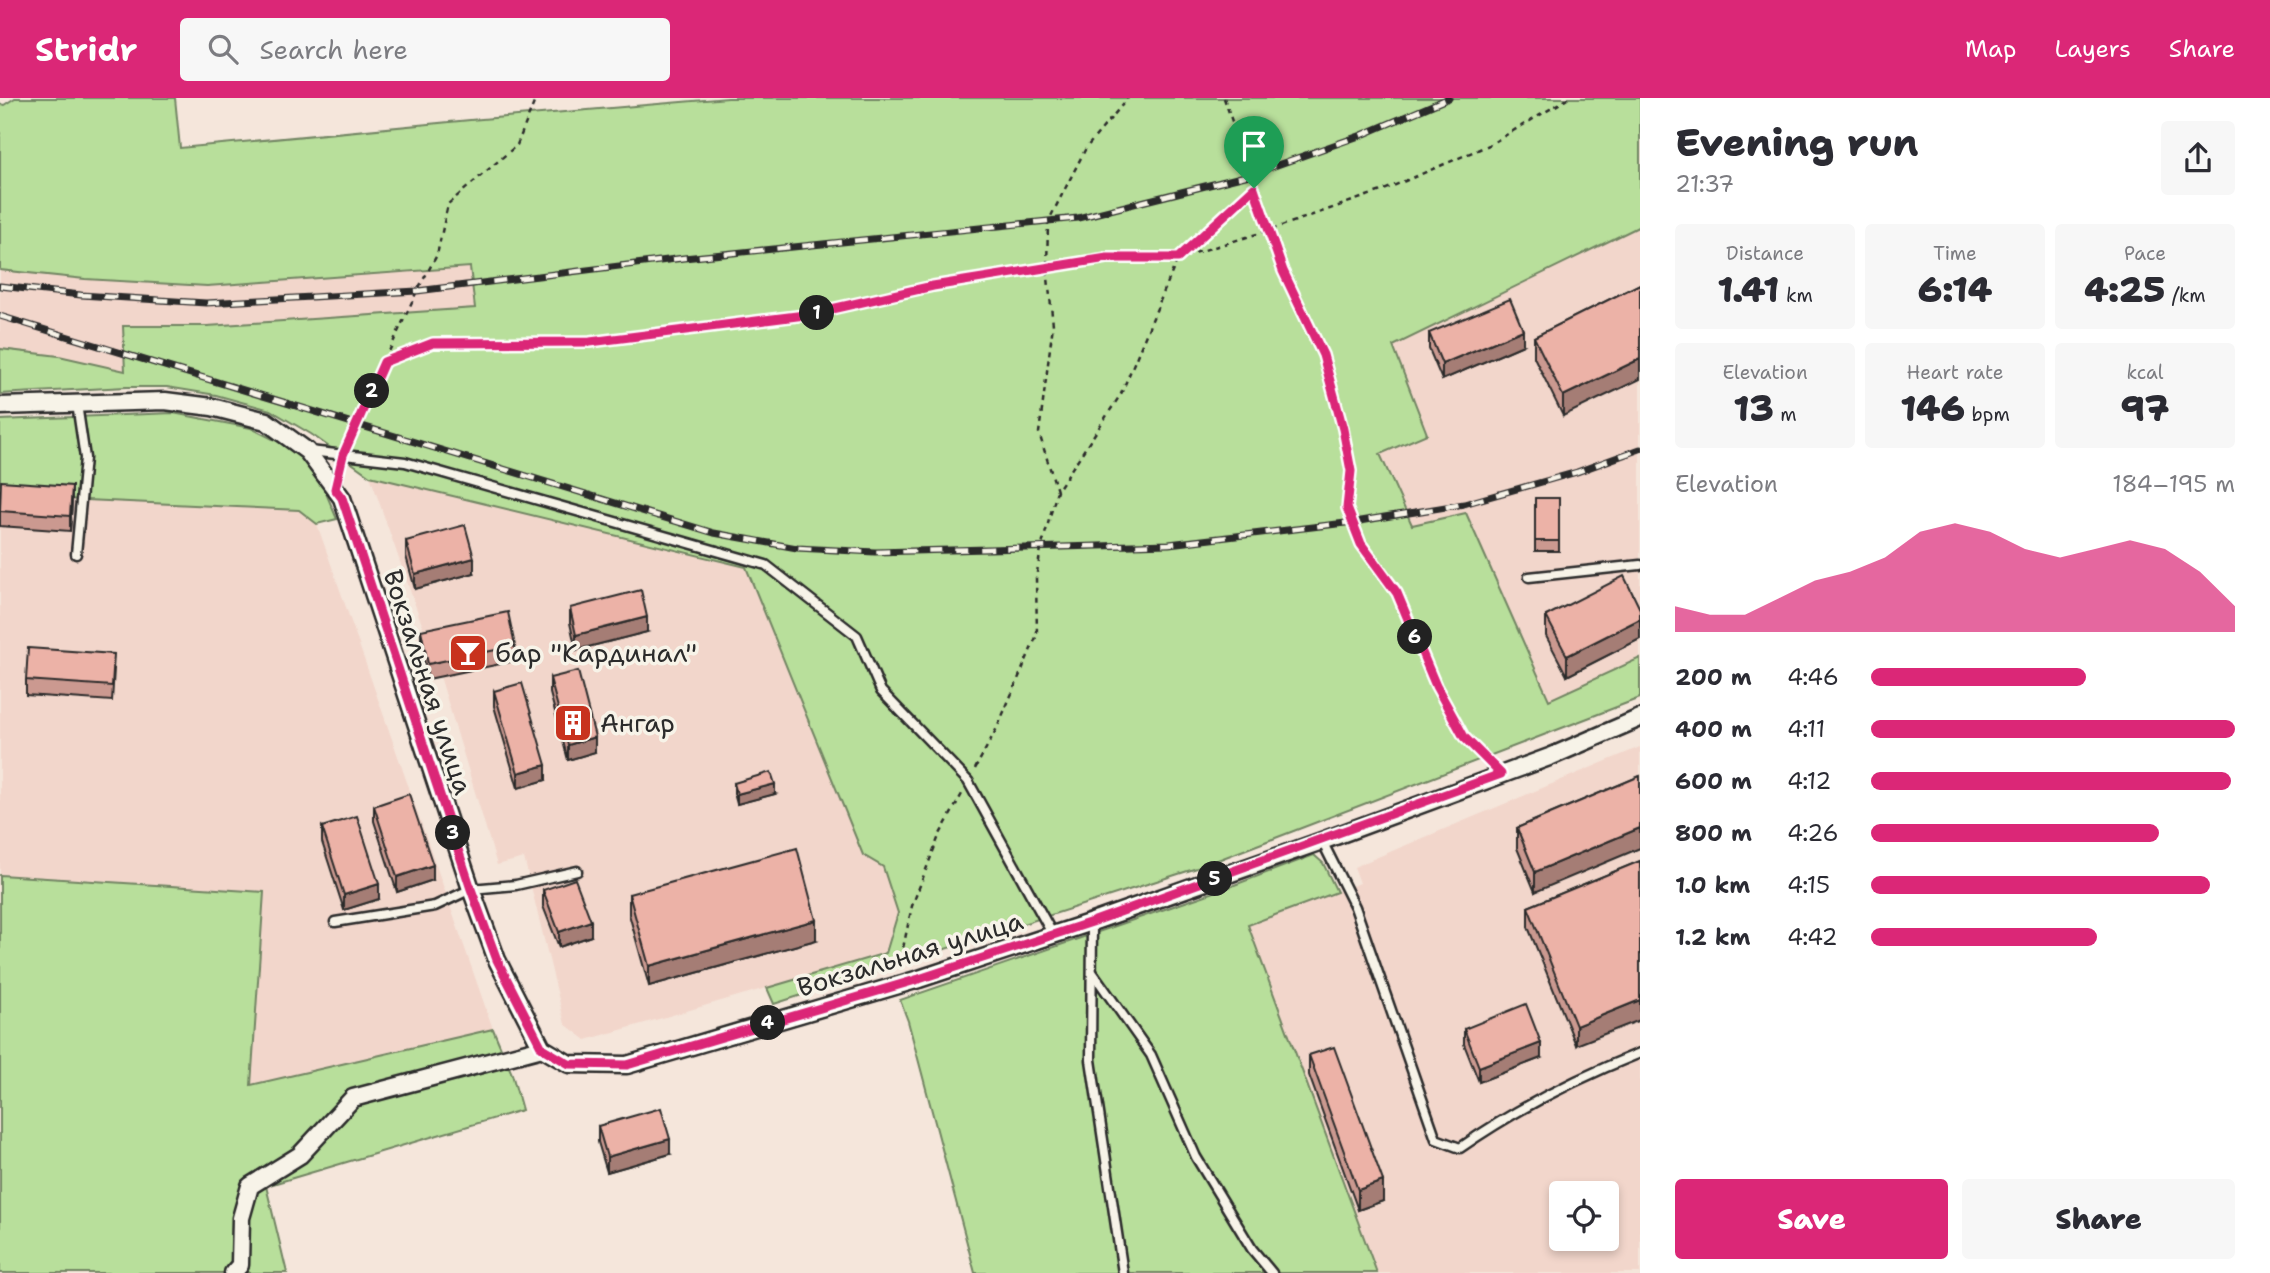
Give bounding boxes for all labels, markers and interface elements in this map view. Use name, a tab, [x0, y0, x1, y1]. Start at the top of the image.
search box	[180, 18, 670, 81]
text: Stridr	[35, 27, 138, 72]
icon: search	[204, 30, 242, 68]
text: Search here	[260, 32, 408, 67]
text: Map	[1965, 33, 2016, 65]
text: Layers	[2054, 33, 2131, 65]
text: Share	[2169, 33, 2235, 65]
pin	[1224, 116, 1284, 188]
text: Evening run	[1675, 117, 1918, 168]
button: share	[2161, 121, 2235, 195]
icon: arrive	[1235, 127, 1273, 165]
text: 21:37	[1675, 169, 1734, 199]
text: Distance	[1726, 241, 1804, 266]
text: Time	[1933, 241, 1977, 266]
text: Pace	[2124, 241, 2166, 266]
text: 1.41	[1717, 266, 1779, 313]
text: 6:14	[1918, 266, 1992, 313]
text: 4:25	[2084, 266, 2165, 313]
text: km	[1779, 283, 1813, 308]
text: /km	[2165, 283, 2206, 308]
pin: 1	[800, 296, 834, 330]
text: 1	[812, 300, 821, 325]
text: Elevation	[1722, 360, 1808, 385]
text: Heart rate	[1907, 360, 2003, 385]
text: kcal	[2127, 360, 2163, 385]
pin: 2	[354, 374, 390, 408]
text: 2	[365, 378, 378, 403]
text: 13	[1733, 385, 1774, 432]
text: 146	[1900, 385, 1965, 432]
text: 97	[2121, 385, 2169, 432]
text: m	[1774, 402, 1797, 427]
text: bpm	[1965, 402, 2010, 427]
text: Elevation	[1675, 469, 1778, 499]
text: 184–195 m	[2112, 469, 2235, 499]
street label: Вокзальная улица	[376, 565, 481, 799]
pin: 6	[1398, 620, 1432, 654]
text: 6	[1408, 624, 1421, 649]
bar icon: бар "Кардинал"	[447, 632, 489, 674]
place label: бар "Кардинал"	[495, 635, 697, 670]
text: 200 m	[1675, 662, 1752, 692]
text: 4:46	[1787, 662, 1839, 692]
building icon: Ангар	[552, 702, 594, 744]
place label: Ангар	[600, 705, 675, 740]
text: 400 m	[1675, 714, 1752, 744]
text: 4:11	[1787, 714, 1825, 744]
text: 600 m	[1675, 766, 1752, 796]
text: 4:12	[1787, 766, 1831, 796]
pin: 3	[435, 816, 470, 850]
text: 800 m	[1675, 818, 1752, 848]
text: 4:26	[1787, 818, 1838, 848]
text: 3	[446, 820, 459, 845]
pin: 5	[1198, 862, 1232, 896]
text: 5	[1209, 866, 1220, 891]
text: 1.0 km	[1675, 870, 1750, 900]
text: 4:15	[1787, 870, 1830, 900]
street label: Вокзальная улица	[793, 902, 1027, 1005]
text: 1.2 km	[1675, 922, 1751, 952]
text: 4:42	[1787, 922, 1838, 952]
pin: 4	[750, 1006, 786, 1040]
text: 4	[761, 1010, 774, 1035]
button: Save	[1675, 1179, 1948, 1259]
button: Share	[1962, 1179, 2235, 1259]
map controls	[1549, 1181, 1619, 1251]
button: locate	[1549, 1181, 1619, 1251]

